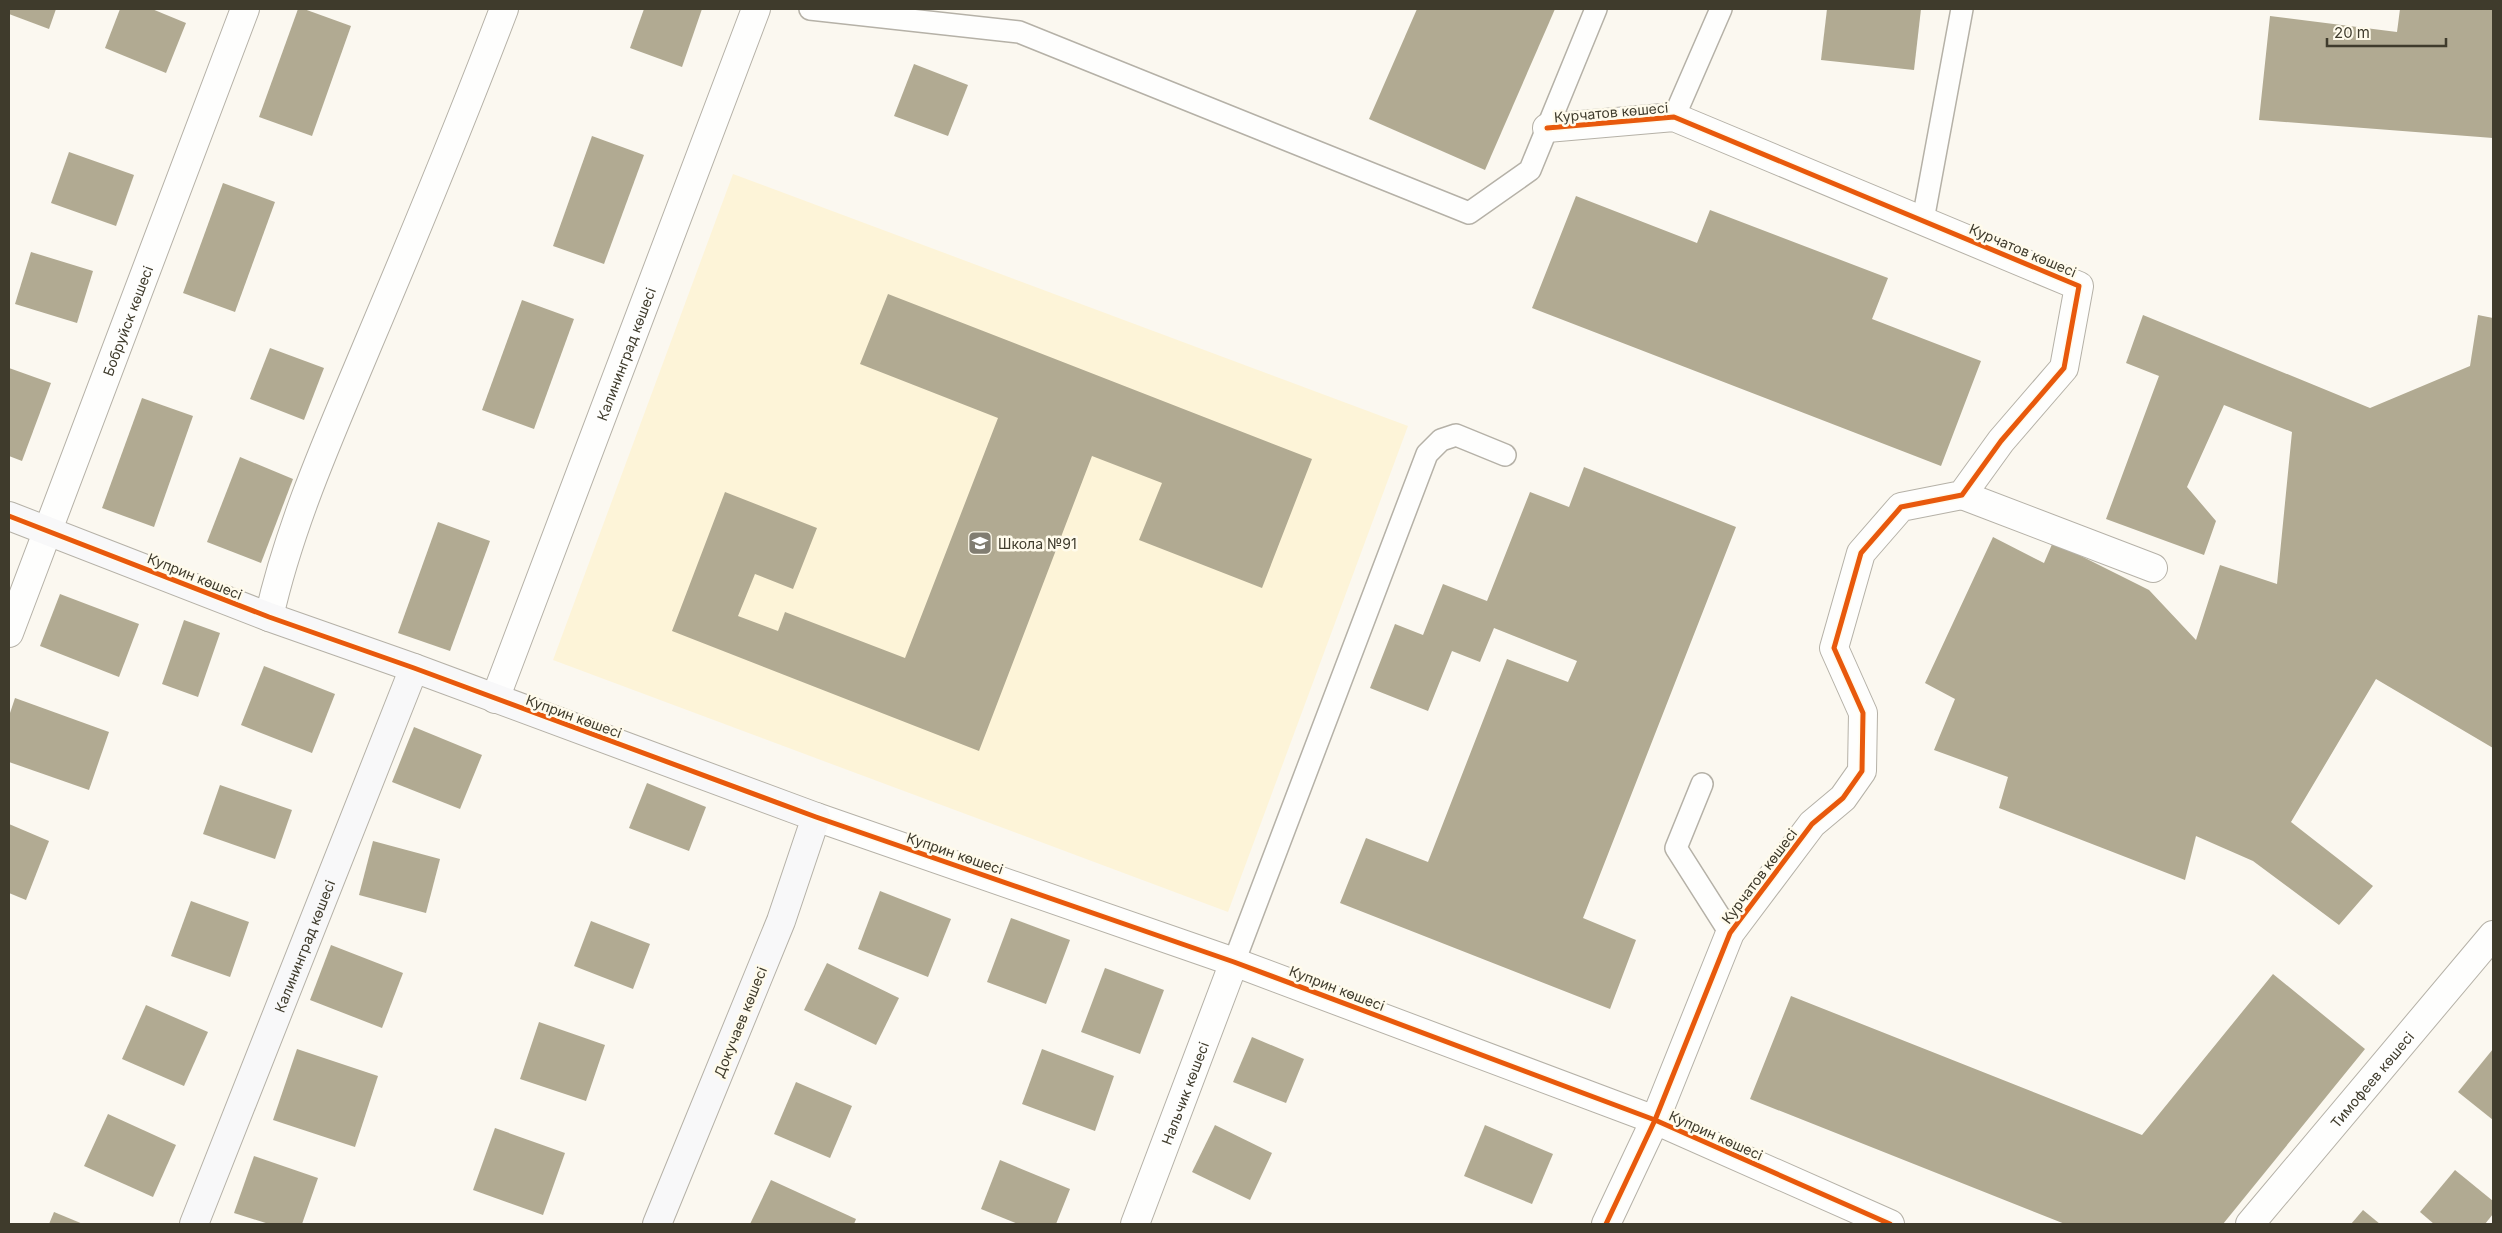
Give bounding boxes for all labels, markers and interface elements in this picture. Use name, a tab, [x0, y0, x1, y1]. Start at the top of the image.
scale bar	[2327, 15, 2446, 47]
text: 20 m	[2334, 23, 2370, 42]
street label: Курчатов көшесі	[1553, 99, 1669, 125]
street label: Курчатов көшесі	[1967, 220, 2079, 280]
street label: Бобруйск көшесі	[99, 263, 156, 378]
street label: Калининград көшесі	[593, 285, 658, 423]
school or university icon: Школа №91	[967, 530, 993, 556]
place label: Школа №91	[998, 535, 1077, 552]
street label: Куприн көшесі	[145, 549, 245, 603]
street label: Куприн көшесі	[524, 691, 624, 741]
street label: Курчатов көшесі	[1718, 825, 1800, 927]
street label: Куприн көшесі	[905, 829, 1005, 877]
street label: Калининград көшесі	[270, 877, 338, 1015]
street label: Куприн көшесі	[1287, 962, 1387, 1014]
street label: Докучаев көшесі	[710, 964, 770, 1080]
street label: Тимофеев көшесі	[2326, 1028, 2417, 1131]
street label: Нальчик көшесі	[1157, 1039, 1212, 1147]
street label: Куприн көшесі	[1667, 1107, 1765, 1163]

